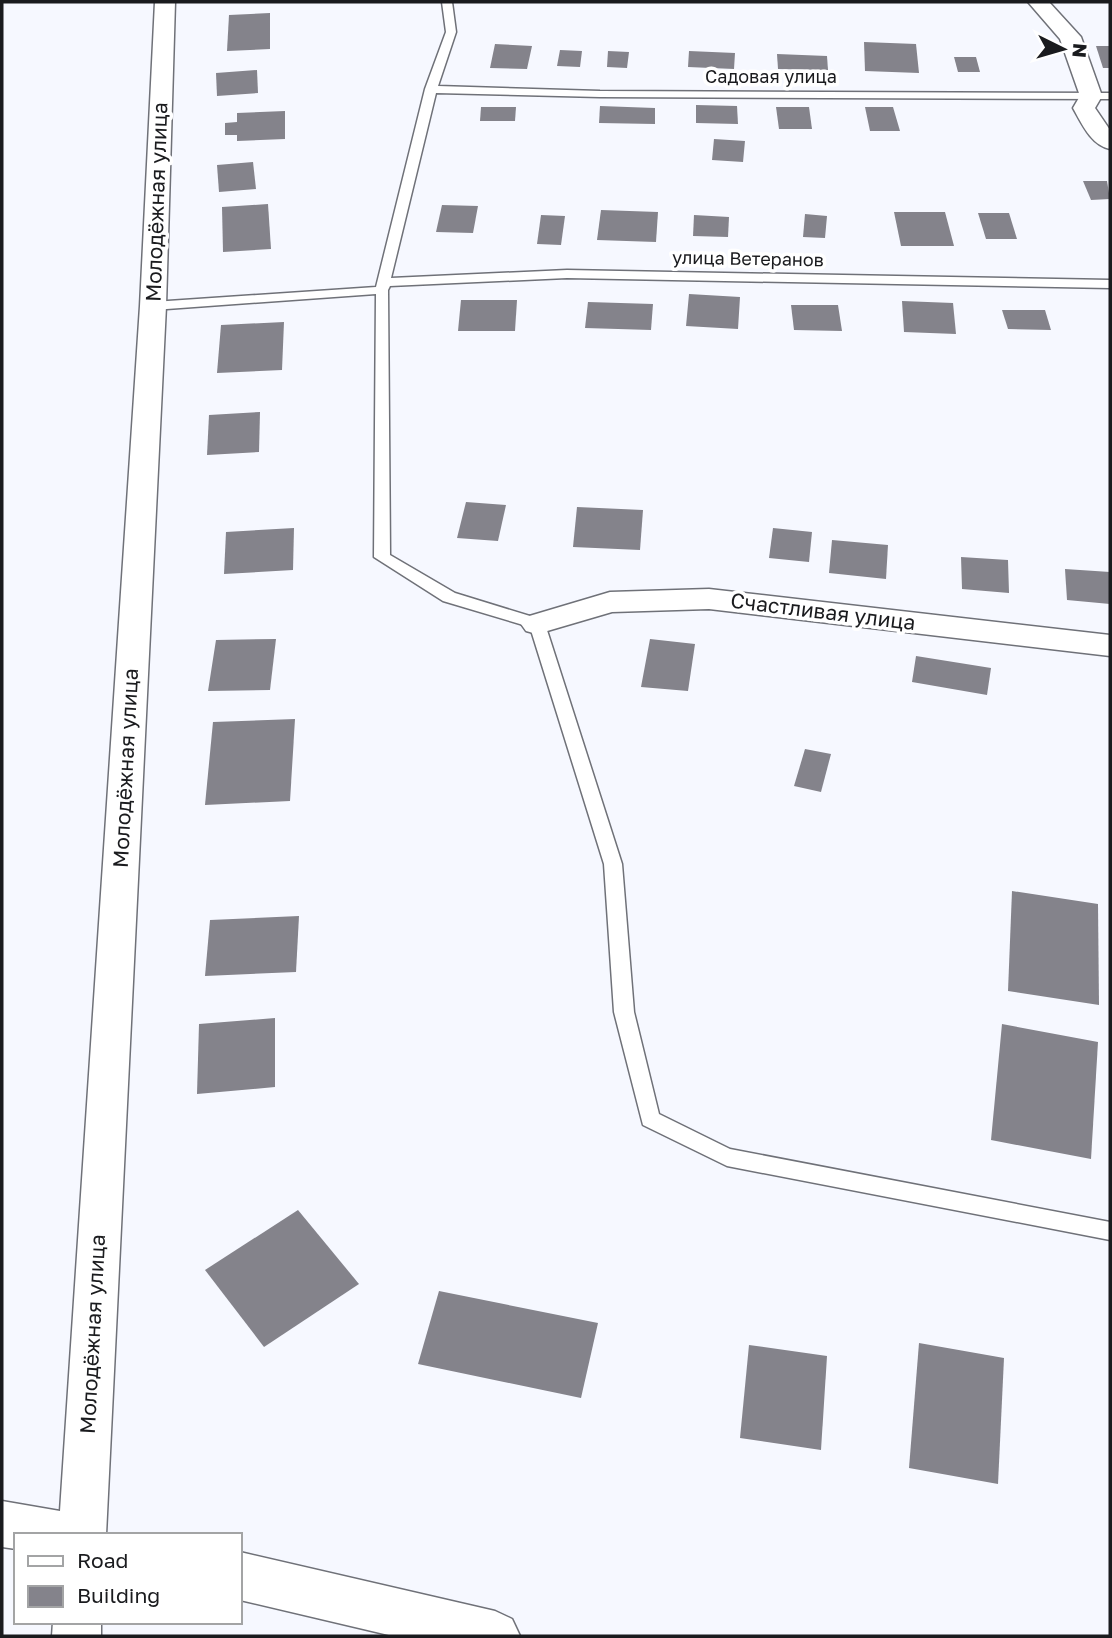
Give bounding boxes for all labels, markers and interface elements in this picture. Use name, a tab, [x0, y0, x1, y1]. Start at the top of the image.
north arrow	[1028, 14, 1098, 84]
text: N	[1068, 42, 1093, 59]
street label: Садовая улица	[705, 65, 837, 87]
street label: Молодёжная улица	[140, 102, 172, 302]
street label: улица Ветеранов	[672, 246, 824, 270]
street label: Счастливая улица	[729, 587, 917, 635]
street label: Молодёжная улица	[107, 667, 143, 868]
street label: Молодёжная улица	[74, 1233, 110, 1434]
legend	[14, 1533, 242, 1624]
text: Road	[77, 1547, 128, 1573]
text: Building	[77, 1582, 160, 1608]

